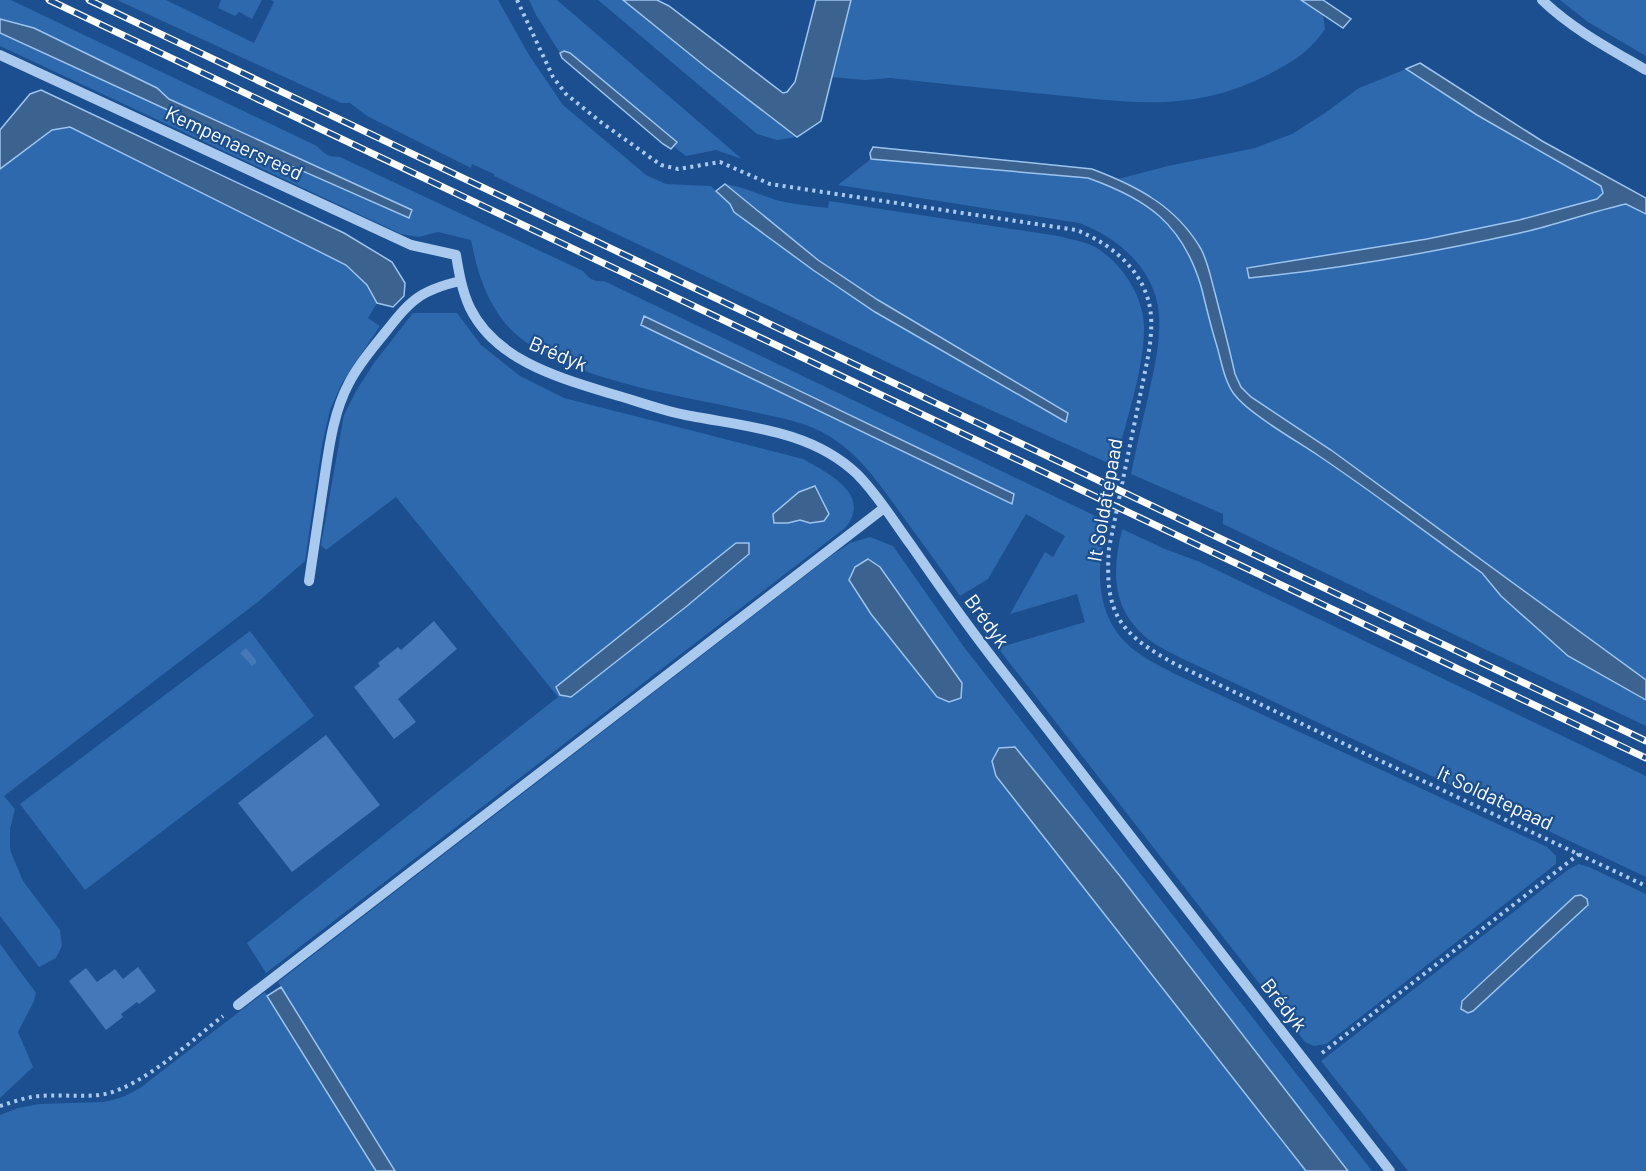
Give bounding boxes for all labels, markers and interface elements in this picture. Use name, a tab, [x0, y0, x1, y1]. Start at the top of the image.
street label: Kempenaersreed	[162, 100, 307, 184]
street label: Brédyk	[526, 330, 591, 376]
street label: It Soldatepaad	[1081, 436, 1127, 563]
street label: Brédyk	[960, 589, 1015, 652]
street label: It Soldatepaad	[1434, 760, 1557, 834]
street label: Brédyk	[1257, 973, 1313, 1036]

